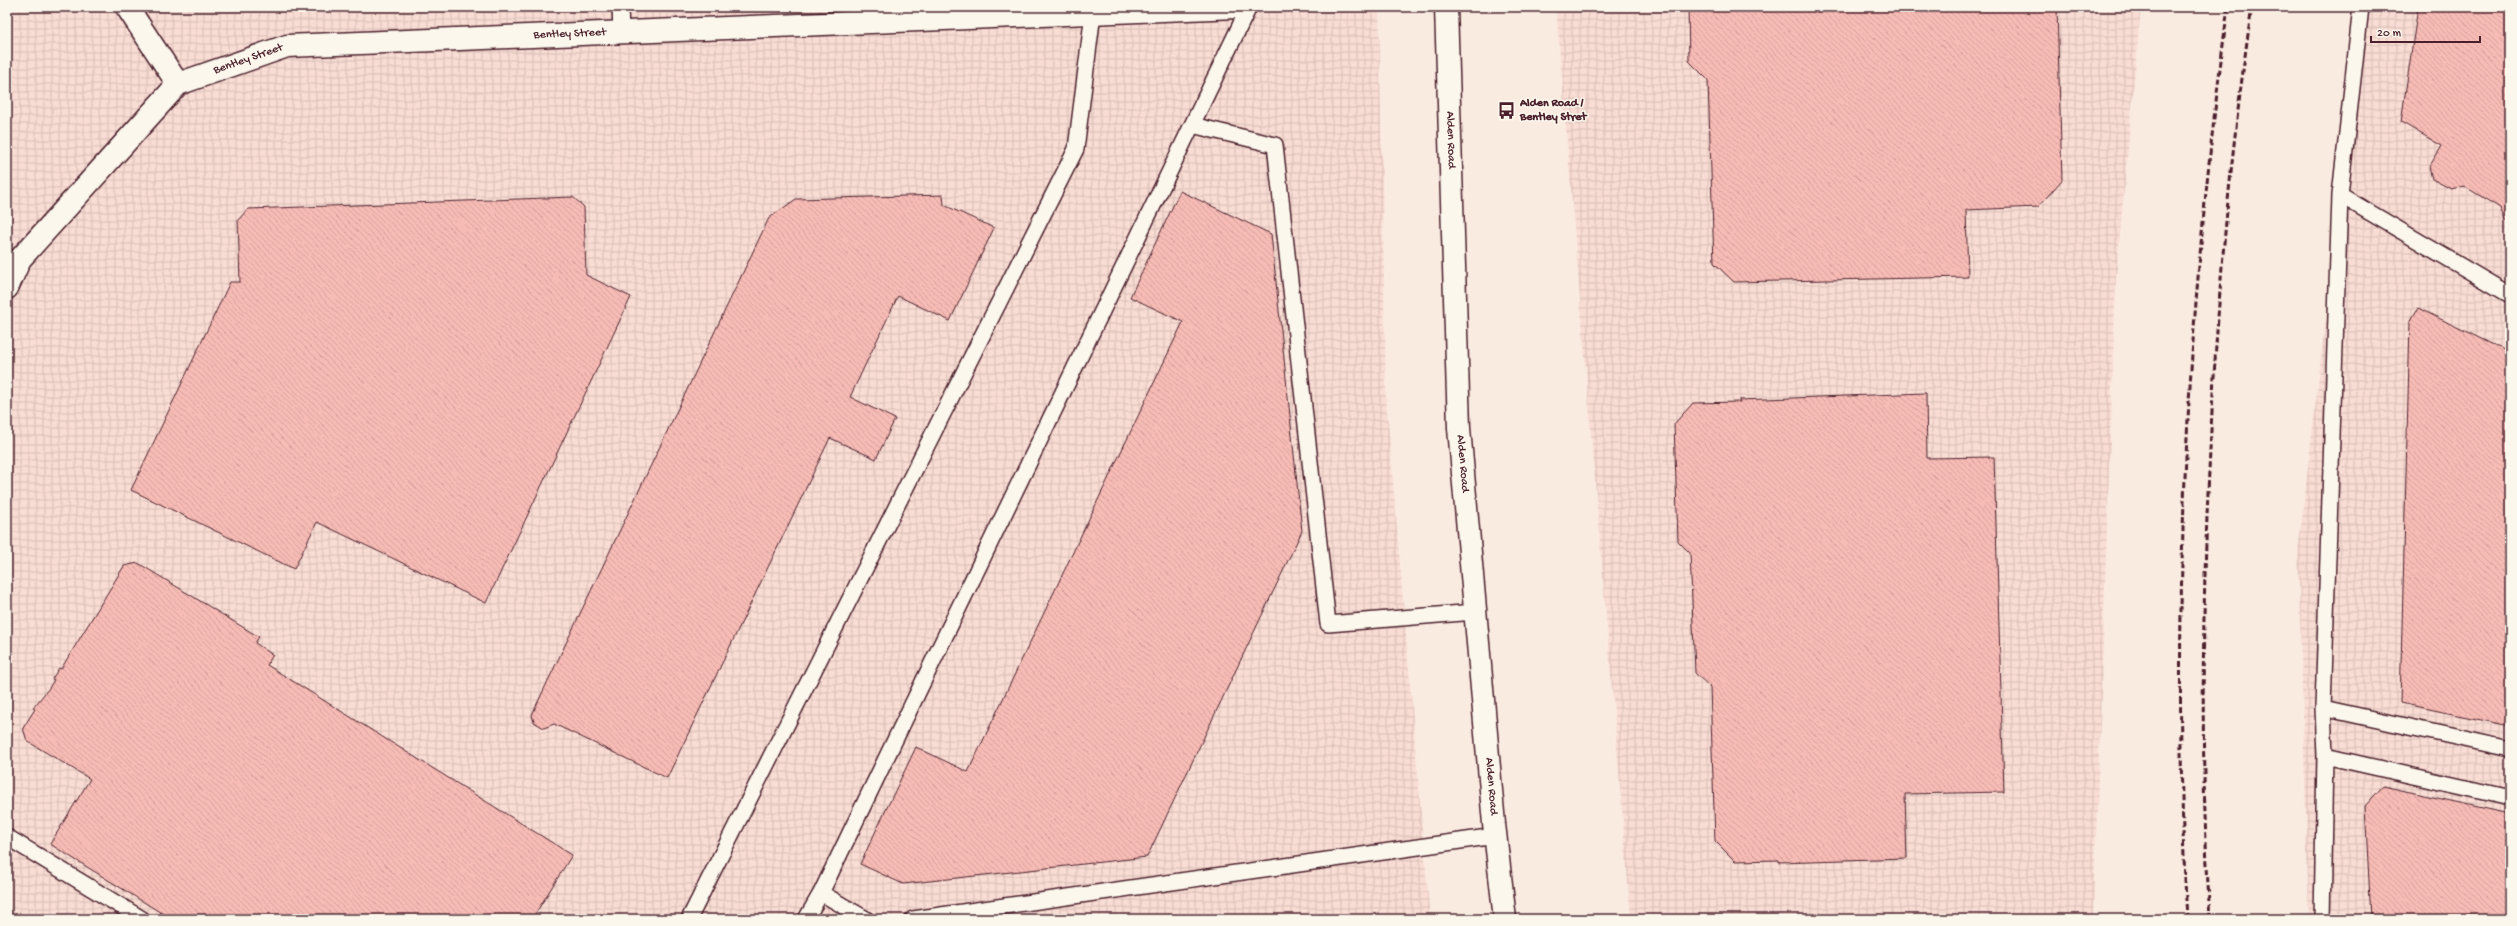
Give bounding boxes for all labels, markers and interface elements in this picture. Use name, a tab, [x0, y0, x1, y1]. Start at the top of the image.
scale bar	[2371, 18, 2480, 44]
street label: Bentley Street	[532, 26, 607, 43]
text: 20 m	[2377, 27, 2402, 41]
street label: Bentley Street	[211, 41, 286, 78]
place label: Alden Road / Bentley Stret	[1519, 97, 1587, 125]
bus stop icon: Alden Road / Bentley Stret	[1497, 101, 1517, 121]
street label: Alden Road	[1442, 111, 1458, 170]
street label: Alden Road	[1453, 434, 1472, 494]
street label: Alden Road	[1481, 757, 1500, 817]

